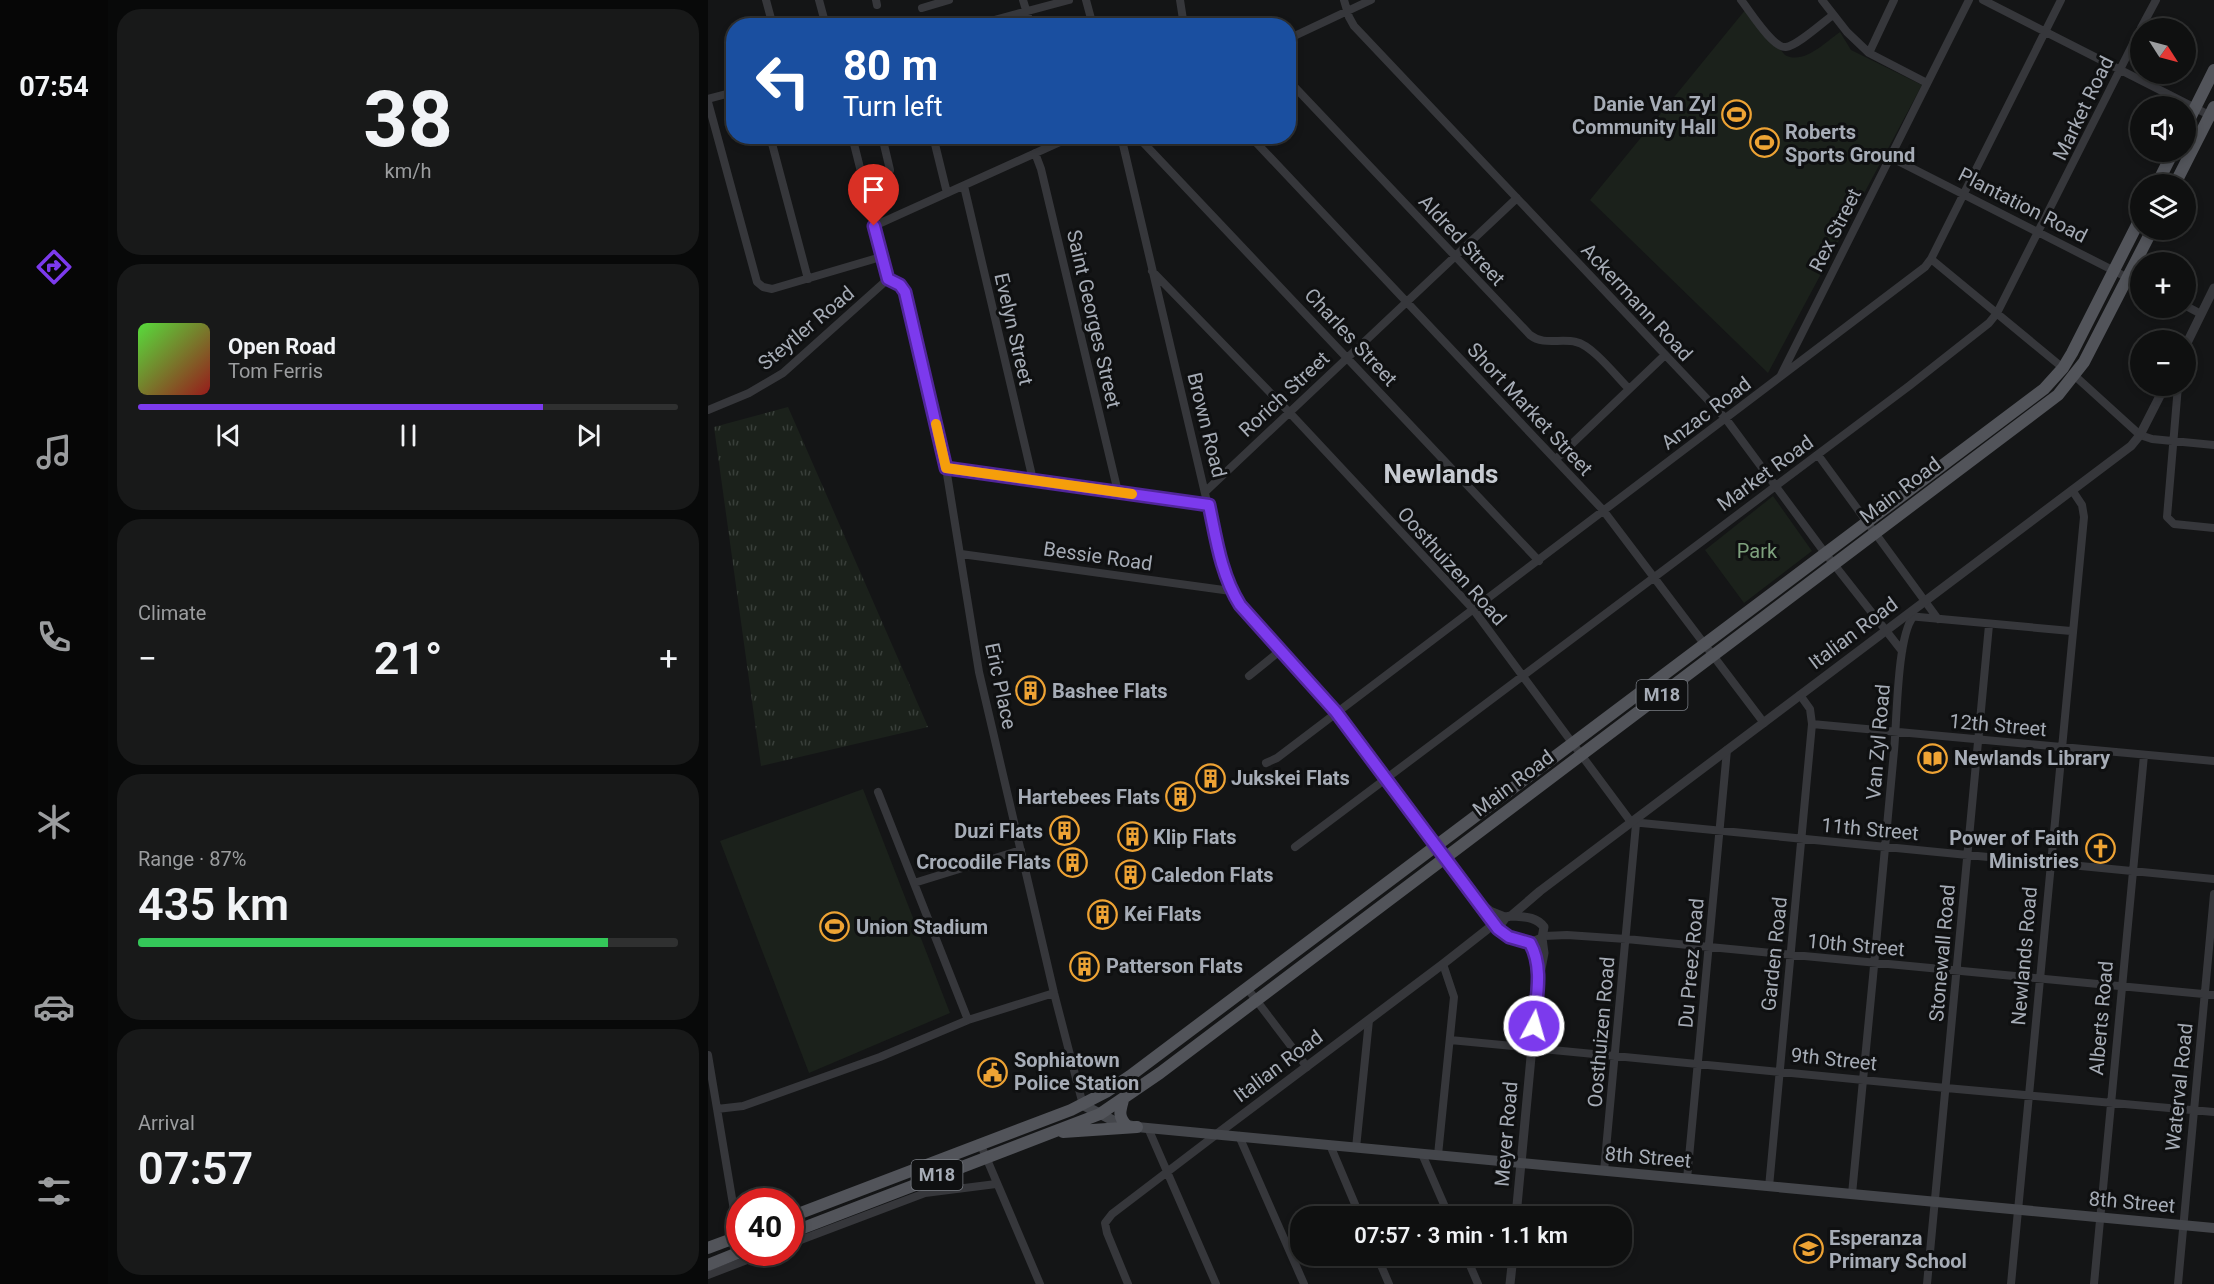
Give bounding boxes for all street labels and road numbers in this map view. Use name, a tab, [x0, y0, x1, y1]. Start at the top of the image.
street label: Market Road	[2047, 52, 2119, 164]
street label: Plantation Road	[1954, 162, 2092, 248]
street label: Rex Street	[1804, 184, 1866, 276]
street label: Aldred Street	[1414, 190, 1510, 290]
street label: Saint Georges Street	[1062, 227, 1126, 411]
street label: Ackermann Road	[1576, 238, 1698, 366]
street label: Evelyn Street	[989, 271, 1039, 387]
street label: Steytler Road	[753, 281, 859, 375]
street label: Charles Street	[1300, 283, 1402, 391]
street label: Short Market Street	[1462, 338, 1598, 480]
street label: Rorich Street	[1234, 346, 1334, 442]
street label: Brown Road	[1182, 370, 1232, 480]
street label: Anzac Road	[1656, 371, 1756, 455]
street label: Market Road	[1712, 430, 1818, 516]
street label: Main Road	[1855, 452, 1945, 528]
street label: Oosthuizen Road	[1392, 502, 1512, 630]
street label: Bessie Road	[1042, 536, 1154, 576]
street label: Italian Road	[1804, 592, 1902, 674]
street label: Eric Place	[980, 641, 1022, 731]
road number: M18	[1636, 680, 1688, 710]
street label: Van Zyl Road	[1861, 683, 1895, 801]
street label: 12th Street	[1948, 709, 2048, 741]
street label: Main Road	[1468, 745, 1558, 821]
street label: 11th Street	[1820, 813, 1920, 845]
street label: Stonewall Road	[1924, 883, 1960, 1023]
street label: Newlands Road	[2006, 886, 2042, 1026]
street label: Garden Road	[1756, 896, 1792, 1012]
street label: Du Preez Road	[1673, 897, 1709, 1029]
street label: 10th Street	[1806, 929, 1906, 961]
street label: Oosthuizen Road	[1582, 956, 1620, 1108]
street label: Alberts Road	[2084, 960, 2118, 1076]
street label: Waterval Road	[2160, 1022, 2198, 1152]
street label: Italian Road	[1229, 1025, 1327, 1107]
street label: 9th Street	[1790, 1043, 1878, 1075]
street label: Meyer Road	[1489, 1080, 1523, 1188]
street label: 8th Street	[1604, 1141, 1692, 1173]
road number: M18	[912, 1160, 962, 1190]
street label: 8th Street	[2088, 1186, 2176, 1218]

